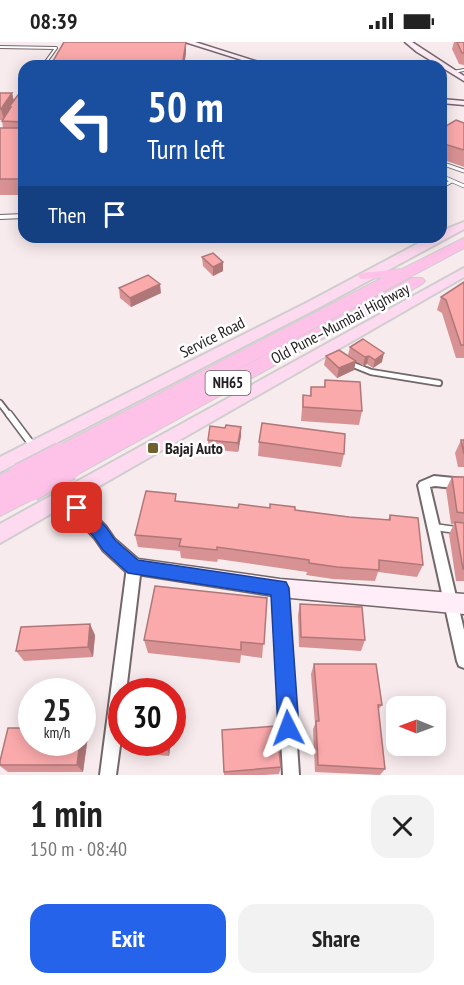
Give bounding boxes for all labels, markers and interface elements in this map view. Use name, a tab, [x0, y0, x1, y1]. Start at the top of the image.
text: 08:39	[30, 7, 78, 35]
text: 50 m	[147, 79, 224, 134]
icon: left	[48, 84, 126, 162]
text: Turn left	[147, 132, 225, 166]
icon: arrive	[98, 198, 131, 231]
text: Then	[48, 201, 86, 229]
street label: Old Pune–Mumbai Highway	[267, 278, 413, 368]
street label: Service Road	[176, 312, 248, 362]
road number: NH65	[206, 371, 250, 395]
place label: Bajaj Auto	[165, 438, 223, 458]
marker: Bajaj Auto	[146, 441, 160, 455]
pin	[51, 482, 102, 533]
icon: arrive	[60, 491, 93, 524]
speed limit sign: 30	[108, 678, 186, 756]
text: 25	[43, 690, 71, 729]
position arrow	[256, 696, 320, 760]
north arrow	[386, 696, 446, 756]
map controls	[386, 696, 446, 756]
text: km/h	[44, 723, 70, 742]
text: 1 min	[30, 790, 103, 837]
button: close	[371, 795, 434, 858]
text: 150 m · 08:40	[30, 836, 127, 862]
button: Exit	[30, 904, 226, 973]
button: Share	[238, 904, 434, 973]

